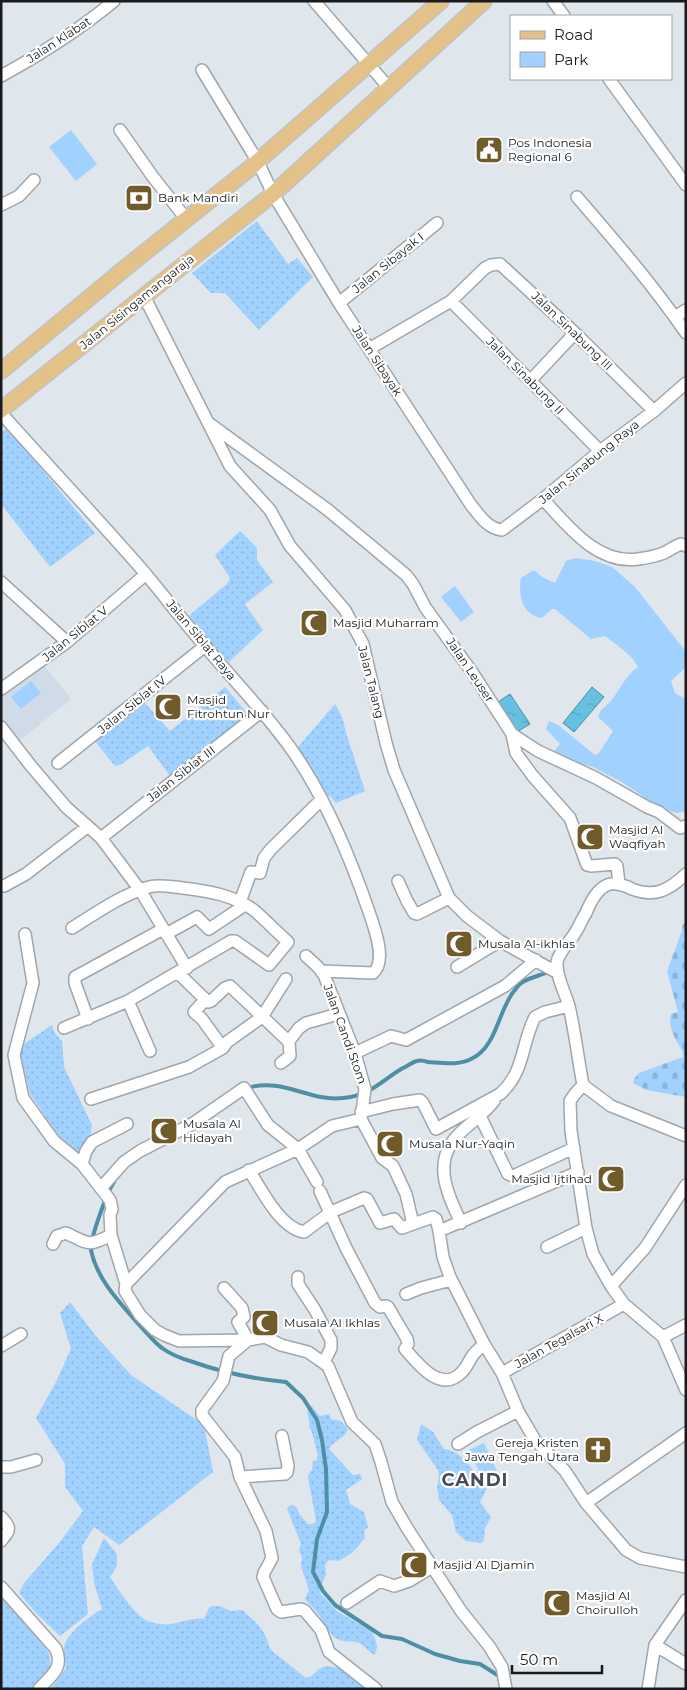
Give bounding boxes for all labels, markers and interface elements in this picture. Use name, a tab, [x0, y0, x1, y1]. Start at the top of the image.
street label: Jalan Klabat	[23, 13, 94, 66]
legend	[510, 15, 672, 80]
text: Road	[554, 25, 593, 44]
text: Park	[554, 50, 588, 69]
public building icon: Pos Indonesia Regional 6	[474, 135, 504, 165]
place label: Pos Indonesia Regional 6	[508, 135, 592, 164]
bank icon: Bank Mandiri	[124, 183, 154, 213]
place label: Bank Mandiri	[158, 190, 239, 205]
street label: Jalan Sibayak I	[348, 229, 426, 297]
street label: Jalan Sisingamangaraja	[76, 251, 197, 353]
street label: Jalan Sinabung III	[528, 287, 616, 373]
street label: Jalan Sibayak	[349, 322, 406, 399]
street label: Jalan Sinabung II	[483, 333, 567, 418]
street label: Jalan Sinabung Raya	[535, 416, 642, 507]
street label: Jalan Siblat Raya	[163, 596, 239, 683]
street label: Jalan Siblat V	[38, 602, 111, 665]
mosque icon: Masjid Muharram	[299, 608, 329, 638]
place label: Masjid Muharram	[333, 615, 439, 630]
street label: Jalan Leuser	[443, 634, 498, 705]
street label: Jalan Talang	[355, 643, 388, 720]
street label: Jalan Siblat IV	[94, 672, 169, 737]
mosque icon: Masjid Fitrohtun Nur	[153, 692, 183, 722]
place label: Masjid Fitrohtun Nur	[187, 692, 270, 721]
street label: Jalan Siblat III	[143, 742, 218, 806]
mosque icon: Masjid Al Waqfiyah	[575, 822, 605, 852]
place label: Masjid Al Waqfiyah	[609, 822, 666, 851]
mosque icon: Musala Al-ikhlas	[444, 929, 474, 959]
place label: Musala Al-ikhlas	[478, 936, 575, 951]
street label: Jalan Candi Stom	[320, 981, 370, 1086]
mosque icon: Musala Al Hidayah	[149, 1116, 179, 1146]
place label: Musala Al Hidayah	[183, 1116, 241, 1145]
mosque icon: Musala Nur-Yaqin	[375, 1129, 405, 1159]
place label: Musala Nur-Yaqin	[409, 1136, 515, 1151]
mosque icon: Masjid Ijtihad	[596, 1164, 626, 1194]
place label: Masjid Ijtihad	[511, 1171, 592, 1186]
mosque icon: Musala Al Ikhlas	[250, 1308, 280, 1338]
street label: Jalan Tegalsari X	[511, 1310, 606, 1371]
place label: Musala Al Ikhlas	[284, 1315, 380, 1330]
place label: Gereja Kristen Jawa Tengah Utara	[464, 1435, 579, 1464]
church icon: Gereja Kristen Jawa Tengah Utara	[583, 1435, 613, 1465]
district label: CANDI	[442, 1469, 508, 1491]
mosque icon: Masjid Al Djamin	[399, 1550, 429, 1580]
place label: Masjid Al Djamin	[433, 1557, 535, 1572]
mosque icon: Masjid Al Choirulloh	[542, 1588, 572, 1618]
place label: Masjid Al Choirulloh	[576, 1588, 638, 1617]
scale bar	[512, 1642, 602, 1674]
text: 50 m	[520, 1650, 558, 1669]

